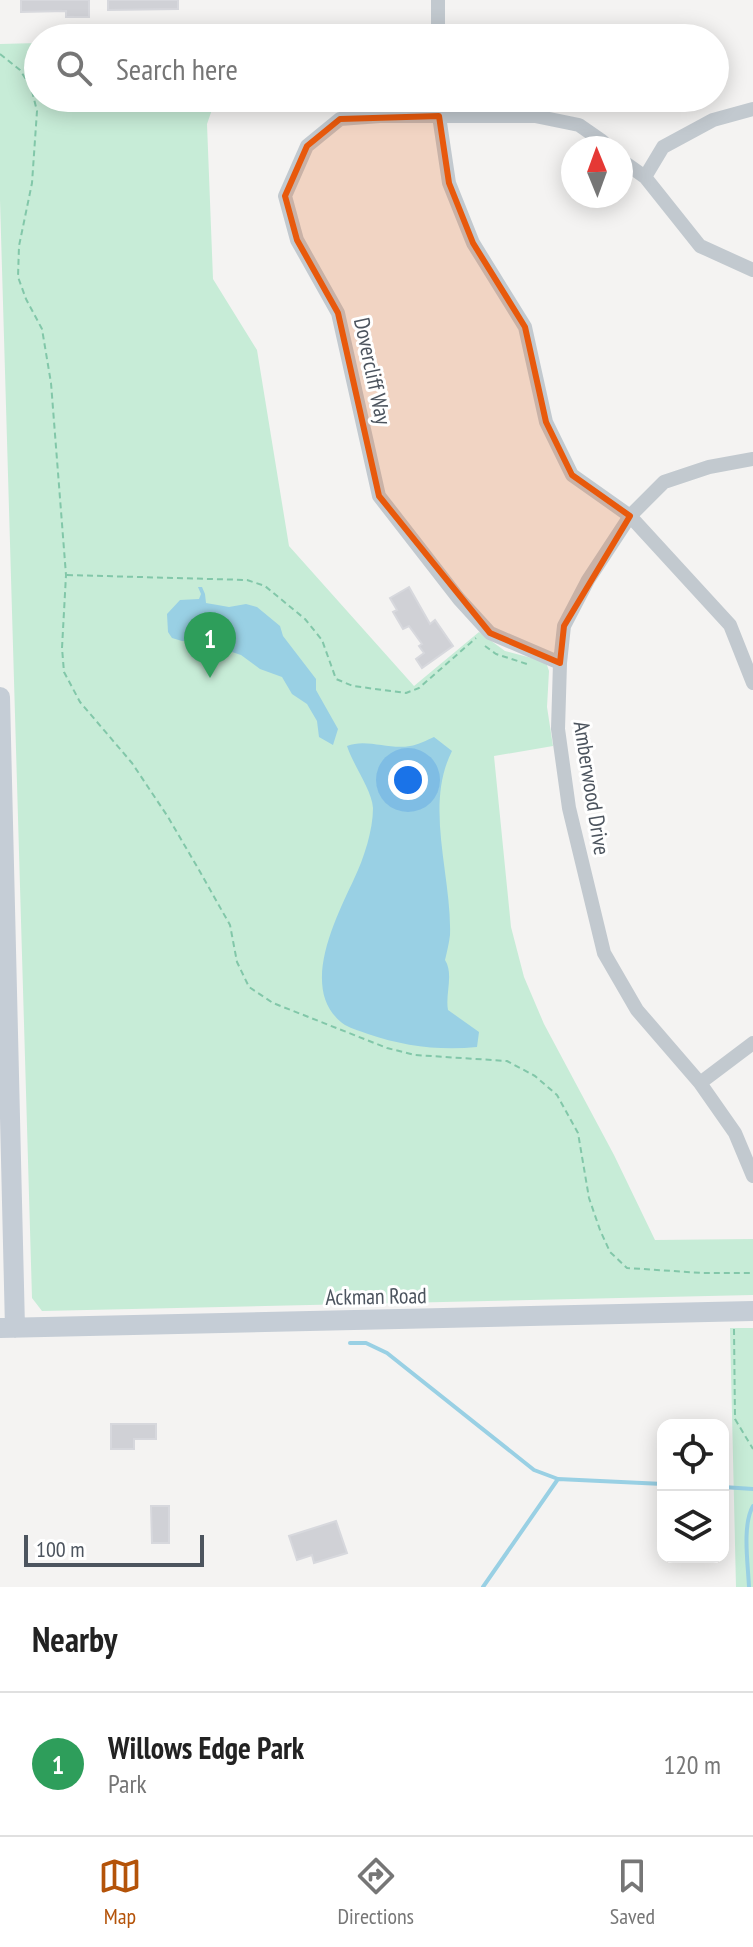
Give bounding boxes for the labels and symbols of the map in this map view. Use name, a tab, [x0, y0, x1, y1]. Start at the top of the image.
north arrow	[561, 136, 633, 208]
street label: Dovercliff Way	[348, 315, 398, 428]
pin: 1	[184, 612, 236, 678]
street label: Amberwood Drive	[568, 719, 616, 857]
your location	[388, 760, 428, 800]
street label: Ackman Road	[325, 1281, 427, 1311]
scale bar	[24, 1531, 204, 1567]

